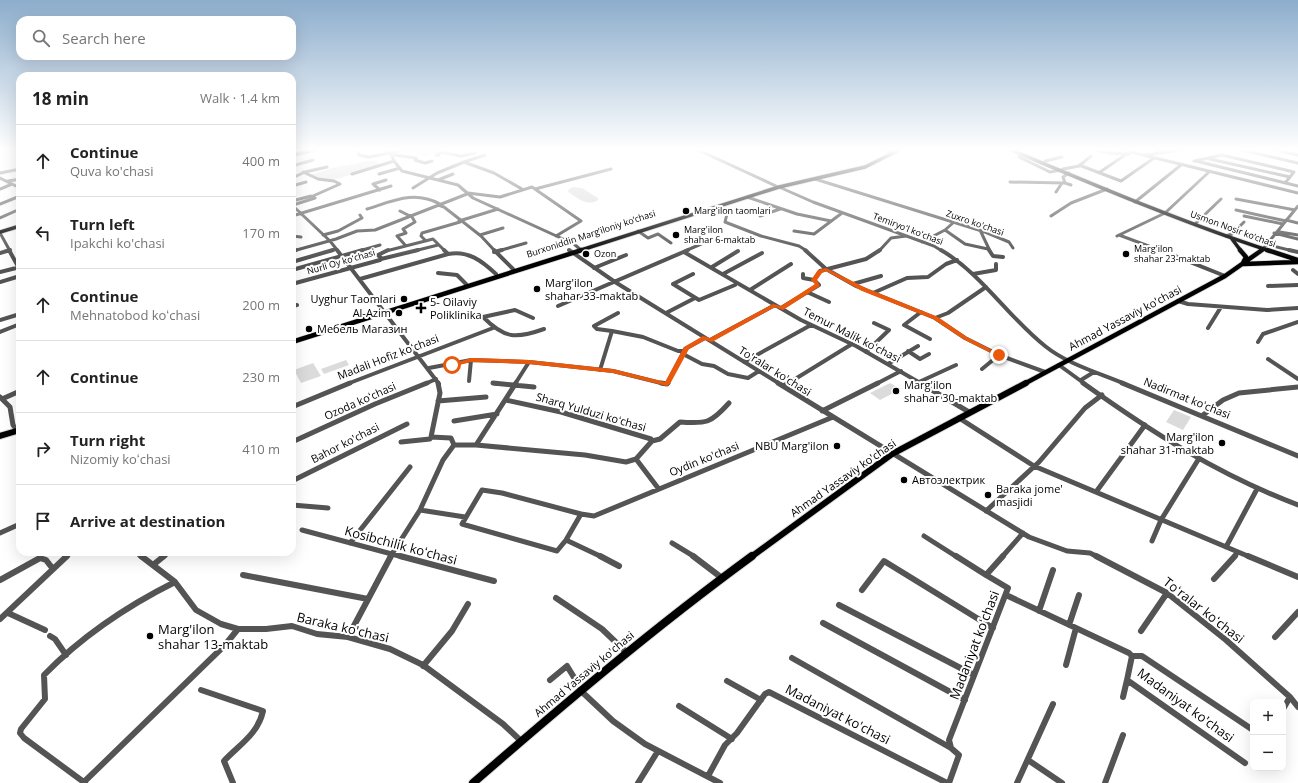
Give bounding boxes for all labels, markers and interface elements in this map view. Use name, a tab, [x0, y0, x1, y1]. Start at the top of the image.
search box	[16, 16, 296, 60]
icon: search	[30, 27, 52, 49]
text: Search here	[62, 28, 146, 48]
text: 18 min	[32, 87, 89, 110]
text: Walk · 1.4 km	[200, 89, 280, 107]
text: Continue	[70, 142, 138, 162]
icon: ahead	[32, 150, 54, 172]
text: 400 m	[242, 152, 280, 170]
text: Quva ko'chasi	[70, 162, 154, 180]
place label: Margʻilon taomlari	[694, 204, 771, 217]
street label: Burxoniddin Marg’iloniy ko’chasi	[525, 206, 657, 261]
marker: Margʻilon taomlari	[681, 206, 691, 216]
street label: Zuxro ko'chasi	[945, 207, 1006, 238]
street label: Usmon Nosir ko‘chasi	[1189, 207, 1278, 250]
street label: Temiryoʻl koʻchasi	[871, 209, 945, 248]
text: Turn left	[70, 214, 135, 234]
icon: left	[32, 222, 54, 244]
place label: Marg'ilon shahar 6-maktab	[684, 223, 755, 246]
text: 170 m	[242, 224, 280, 242]
marker: Marg'ilon shahar 6-maktab	[671, 230, 681, 240]
text: Ipakchi ko'chasi	[70, 234, 165, 252]
place label: Marg'ilon shahar 23-maktab	[1134, 242, 1210, 265]
street label: Nurli Oy koʻchasi	[305, 246, 376, 277]
place label: Ozon	[594, 247, 616, 260]
marker: Ozon	[581, 249, 591, 259]
marker: Marg'ilon shahar 23-maktab	[1121, 249, 1131, 259]
place label: Marg'ilon shahar 33-maktab	[545, 275, 639, 303]
street label: Ahmad Yassaviy ko'chasi	[1066, 281, 1184, 354]
marker: Marg'ilon shahar 33-maktab	[532, 284, 542, 294]
text: Continue	[70, 286, 138, 306]
place label: Uyghur Taomlari	[311, 291, 396, 306]
icon: ahead	[32, 294, 54, 316]
marker: Uyghur Taomlari	[399, 294, 409, 304]
place label: 5- Oilaviy Poliklinika	[430, 294, 482, 322]
text: 200 m	[242, 296, 280, 314]
marker: 5- Oilaviy Poliklinika	[415, 302, 427, 314]
street label: Temur Malik koʻchasi	[801, 303, 904, 366]
place label: Al-Azim	[353, 305, 391, 320]
text: Mehnatobod koʻchasi	[70, 306, 200, 324]
marker: Al-Azim	[394, 308, 404, 318]
place label: Мебель Магазин	[317, 321, 408, 336]
marker: Мебель Магазин	[304, 324, 314, 334]
street label: Madali Hofiz koʻchasi	[335, 330, 441, 383]
street label: To'ralar ko'chasi	[736, 342, 814, 399]
route end	[990, 346, 1008, 364]
route start	[443, 356, 461, 374]
icon: ahead	[32, 366, 54, 388]
text: Continue	[70, 367, 138, 387]
text: 230 m	[242, 368, 280, 386]
street label: Nadirmat koʻchasi	[1142, 373, 1233, 422]
place label: Marg'ilon shahar 30-maktab	[904, 377, 998, 405]
street label: Ozoda koʻchasi	[322, 378, 398, 423]
marker: Marg'ilon shahar 30-maktab	[891, 386, 901, 396]
street label: Sharq Yulduzi koʻchasi	[534, 389, 648, 434]
street label: Bahor ko'chasi	[308, 419, 382, 466]
place label: Marg'ilon shahar 31-maktab	[1121, 429, 1214, 457]
text: Turn right	[70, 430, 145, 450]
street label: Ahmad Yassaviy ko'chasi	[787, 435, 899, 520]
icon: right	[32, 438, 54, 460]
street label: Oydin ko'chasi	[667, 438, 741, 479]
place label: NBU Marg'ilon	[755, 438, 829, 453]
marker: Marg'ilon shahar 31-maktab	[1217, 438, 1227, 448]
text: 410 m	[242, 440, 280, 458]
marker: NBU Marg'ilon	[832, 441, 842, 451]
text: Nizomiy koʻchasi	[70, 450, 171, 468]
place label: Автоэлектрик	[912, 472, 986, 487]
marker: Автоэлектрик	[899, 475, 909, 485]
place label: Baraka jome' masjidi	[996, 481, 1063, 509]
marker: Baraka jome' masjidi	[983, 490, 993, 500]
icon: arrive	[32, 510, 54, 532]
text: Arrive at destination	[70, 511, 225, 531]
street label: Kosibchilik koʻchasi	[343, 521, 459, 569]
street label: Toʻralar koʻchasi	[1160, 573, 1248, 647]
street label: Madaniyat koʻchasi	[945, 588, 1003, 702]
street label: Baraka ko'chasi	[295, 608, 391, 646]
place label: Marg'ilon shahar 13-maktab	[158, 620, 268, 653]
street label: Ahmad Yassaviy ko'chasi	[531, 627, 637, 720]
marker: Marg'ilon shahar 13-maktab	[145, 631, 155, 641]
street label: Madaniyat ko'chasi	[1134, 664, 1238, 746]
street label: Madaniyat ko'chasi	[782, 680, 894, 748]
map controls	[1250, 699, 1286, 771]
button: +	[1250, 699, 1286, 735]
button: −	[1250, 735, 1286, 771]

